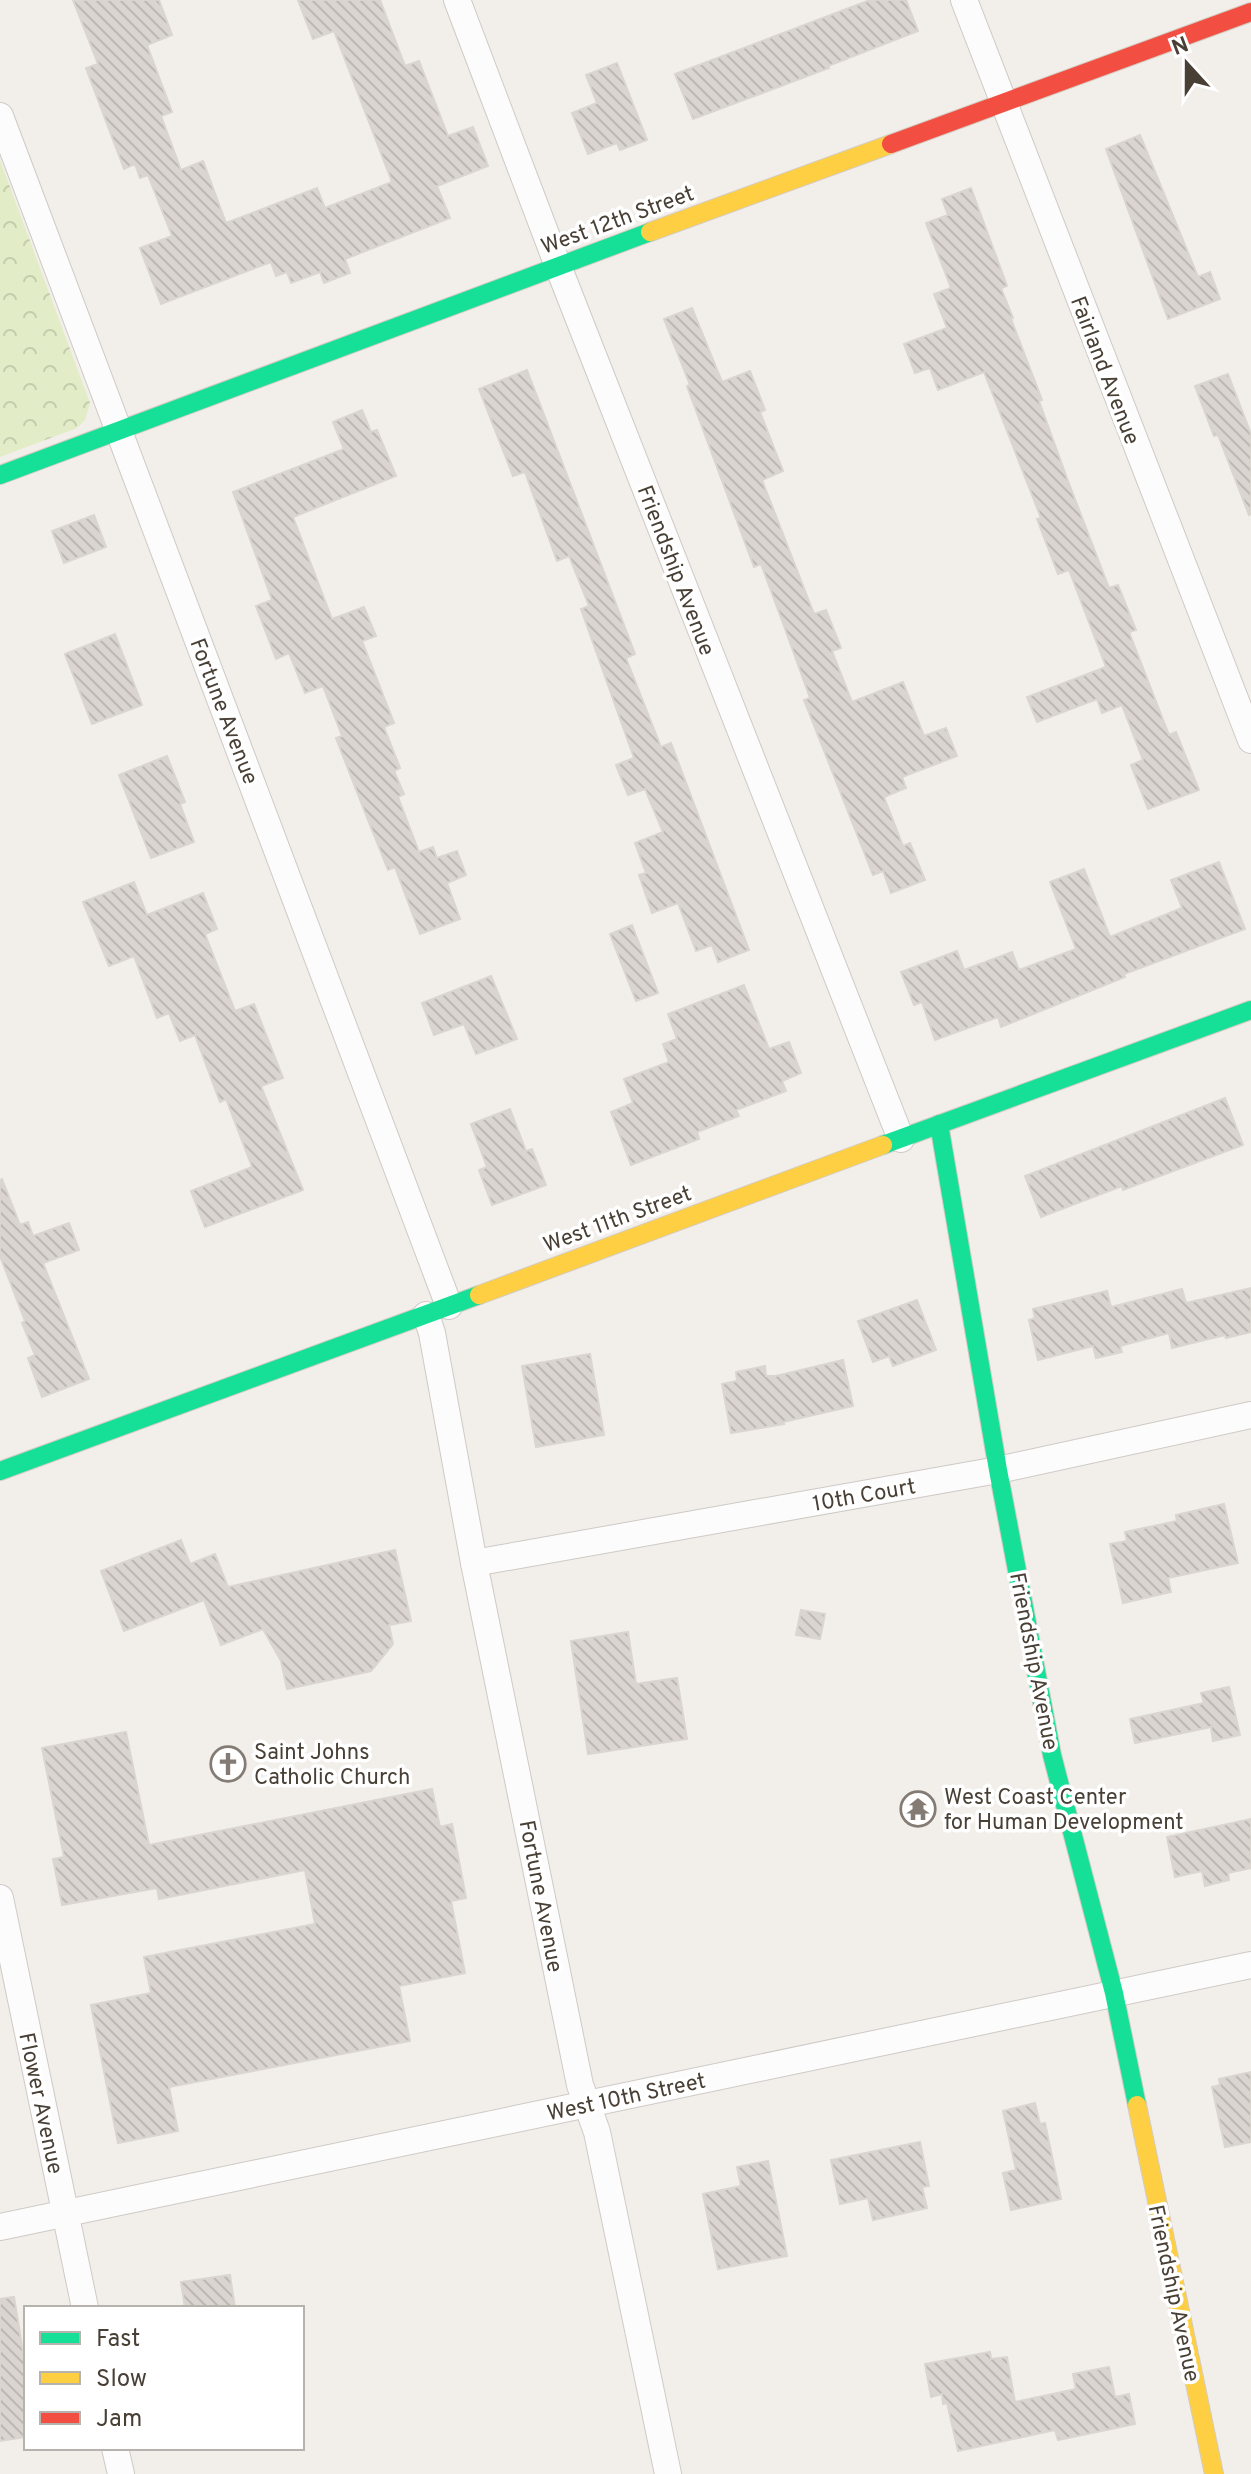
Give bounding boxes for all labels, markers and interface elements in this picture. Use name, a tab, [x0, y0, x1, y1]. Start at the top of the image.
north arrow	[1147, 24, 1227, 104]
text: N	[1169, 32, 1193, 63]
street label: West 12th Street	[538, 181, 698, 262]
street label: Fairland Avenue	[1063, 293, 1144, 449]
street label: Friendship Avenue	[630, 482, 720, 660]
street label: Fortune Avenue	[182, 635, 263, 789]
street label: West 11th Street	[540, 1181, 696, 1260]
street label: 10th Court	[811, 1474, 918, 1519]
street label: Friendship Avenue	[1002, 1570, 1063, 1753]
place label: Saint Johns Catholic Church	[254, 1740, 410, 1792]
church icon: Saint Johns Catholic Church	[209, 1745, 247, 1783]
place label: West Coast Center for Human Development	[944, 1785, 1184, 1837]
temple icon: West Coast Center for Human Development	[899, 1790, 937, 1828]
street label: Fortune Avenue	[512, 1818, 568, 1975]
street label: Flower Avenue	[11, 2030, 68, 2177]
street label: West 10th Street	[545, 2068, 708, 2128]
street label: Friendship Avenue	[1141, 2202, 1205, 2385]
legend	[24, 2306, 304, 2450]
text: Fast	[96, 2325, 140, 2355]
text: Slow	[96, 2365, 147, 2395]
text: Jam	[96, 2405, 142, 2435]

